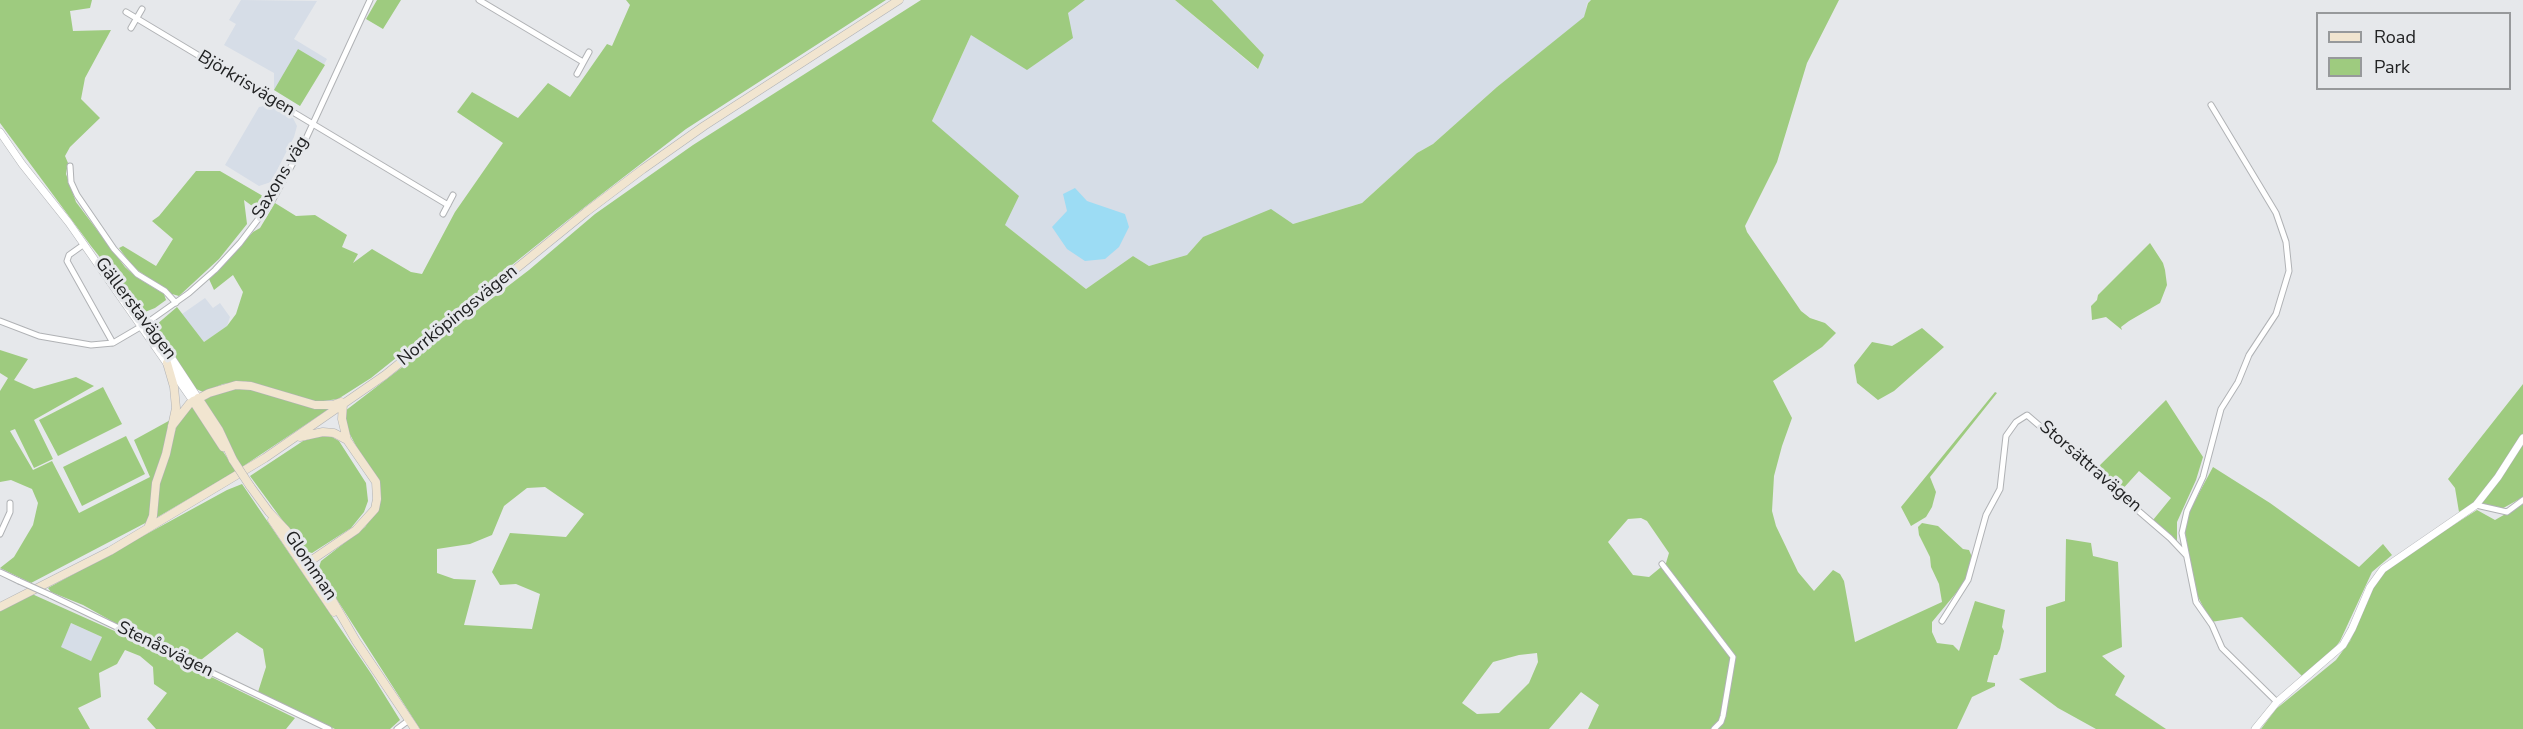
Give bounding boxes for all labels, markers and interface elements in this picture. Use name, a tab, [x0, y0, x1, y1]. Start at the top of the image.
legend	[2316, 12, 2511, 90]
text: Road	[2374, 25, 2416, 49]
street label: Björkrisvägen	[193, 46, 299, 122]
text: Park	[2374, 55, 2410, 79]
street label: Saxons väg	[248, 133, 314, 223]
street label: Gällerstavägen	[90, 254, 180, 364]
street label: Norrköpingsvägen	[394, 261, 522, 371]
street label: Storsättravägen	[2034, 417, 2146, 517]
street label: Glomman	[279, 527, 341, 605]
street label: Stenåsvägen	[114, 617, 216, 683]

